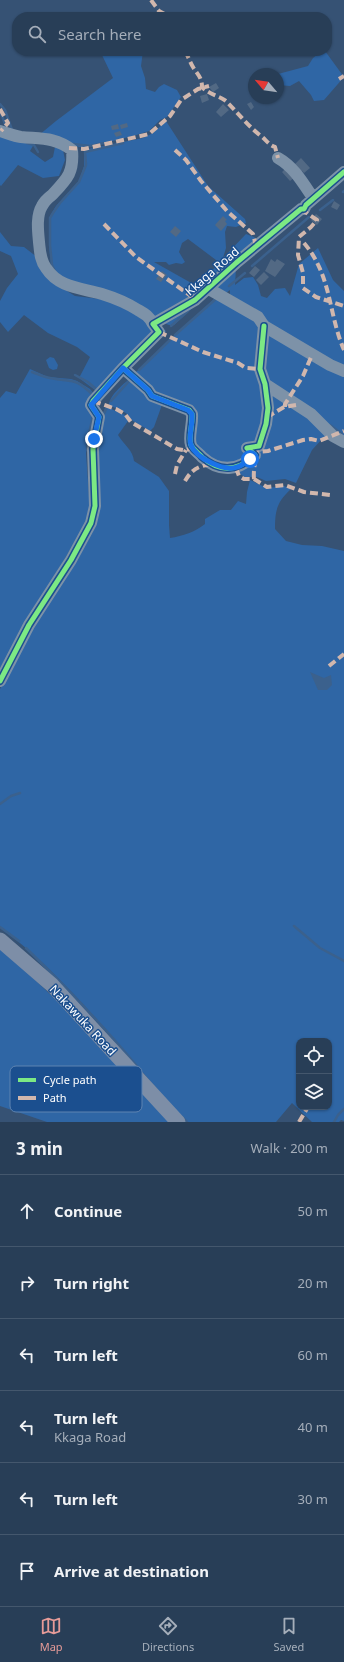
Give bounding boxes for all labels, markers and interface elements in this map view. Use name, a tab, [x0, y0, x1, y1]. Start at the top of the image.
search box	[12, 12, 332, 56]
icon: search	[26, 23, 48, 45]
text: Search here	[58, 24, 141, 44]
north arrow	[248, 68, 284, 104]
street label: Kkaga Road	[181, 243, 243, 299]
route end	[85, 430, 103, 448]
route start	[241, 450, 259, 468]
street label: Nakawuka Road	[46, 981, 120, 1059]
map controls	[296, 1038, 332, 1110]
button: locate	[296, 1038, 332, 1074]
legend	[10, 1066, 142, 1112]
text: Cycle path	[43, 1072, 96, 1087]
button: layers	[296, 1074, 332, 1110]
text: Path	[43, 1090, 67, 1105]
text: 3 min	[16, 1137, 63, 1160]
text: Walk · 200 m	[250, 1139, 328, 1157]
icon: ahead	[16, 1200, 38, 1222]
text: Continue	[54, 1201, 122, 1221]
text: 50 m	[298, 1202, 328, 1220]
icon: right	[16, 1272, 38, 1294]
text: Turn right	[54, 1273, 129, 1293]
text: 20 m	[298, 1274, 328, 1292]
icon: left	[16, 1344, 38, 1366]
text: Turn left	[54, 1345, 118, 1365]
text: 60 m	[298, 1346, 328, 1364]
text: Turn left	[54, 1408, 118, 1428]
icon: left	[16, 1416, 38, 1438]
text: 40 m	[298, 1418, 328, 1436]
text: Kkaga Road	[54, 1428, 126, 1446]
icon: left	[16, 1488, 38, 1510]
text: Turn left	[54, 1489, 118, 1509]
text: 30 m	[298, 1490, 328, 1508]
icon: arrive	[16, 1560, 38, 1582]
text: Arrive at destination	[54, 1561, 209, 1581]
tab: Map	[40, 1615, 63, 1654]
tab: Directions	[142, 1615, 194, 1654]
tab: Saved	[274, 1615, 304, 1654]

